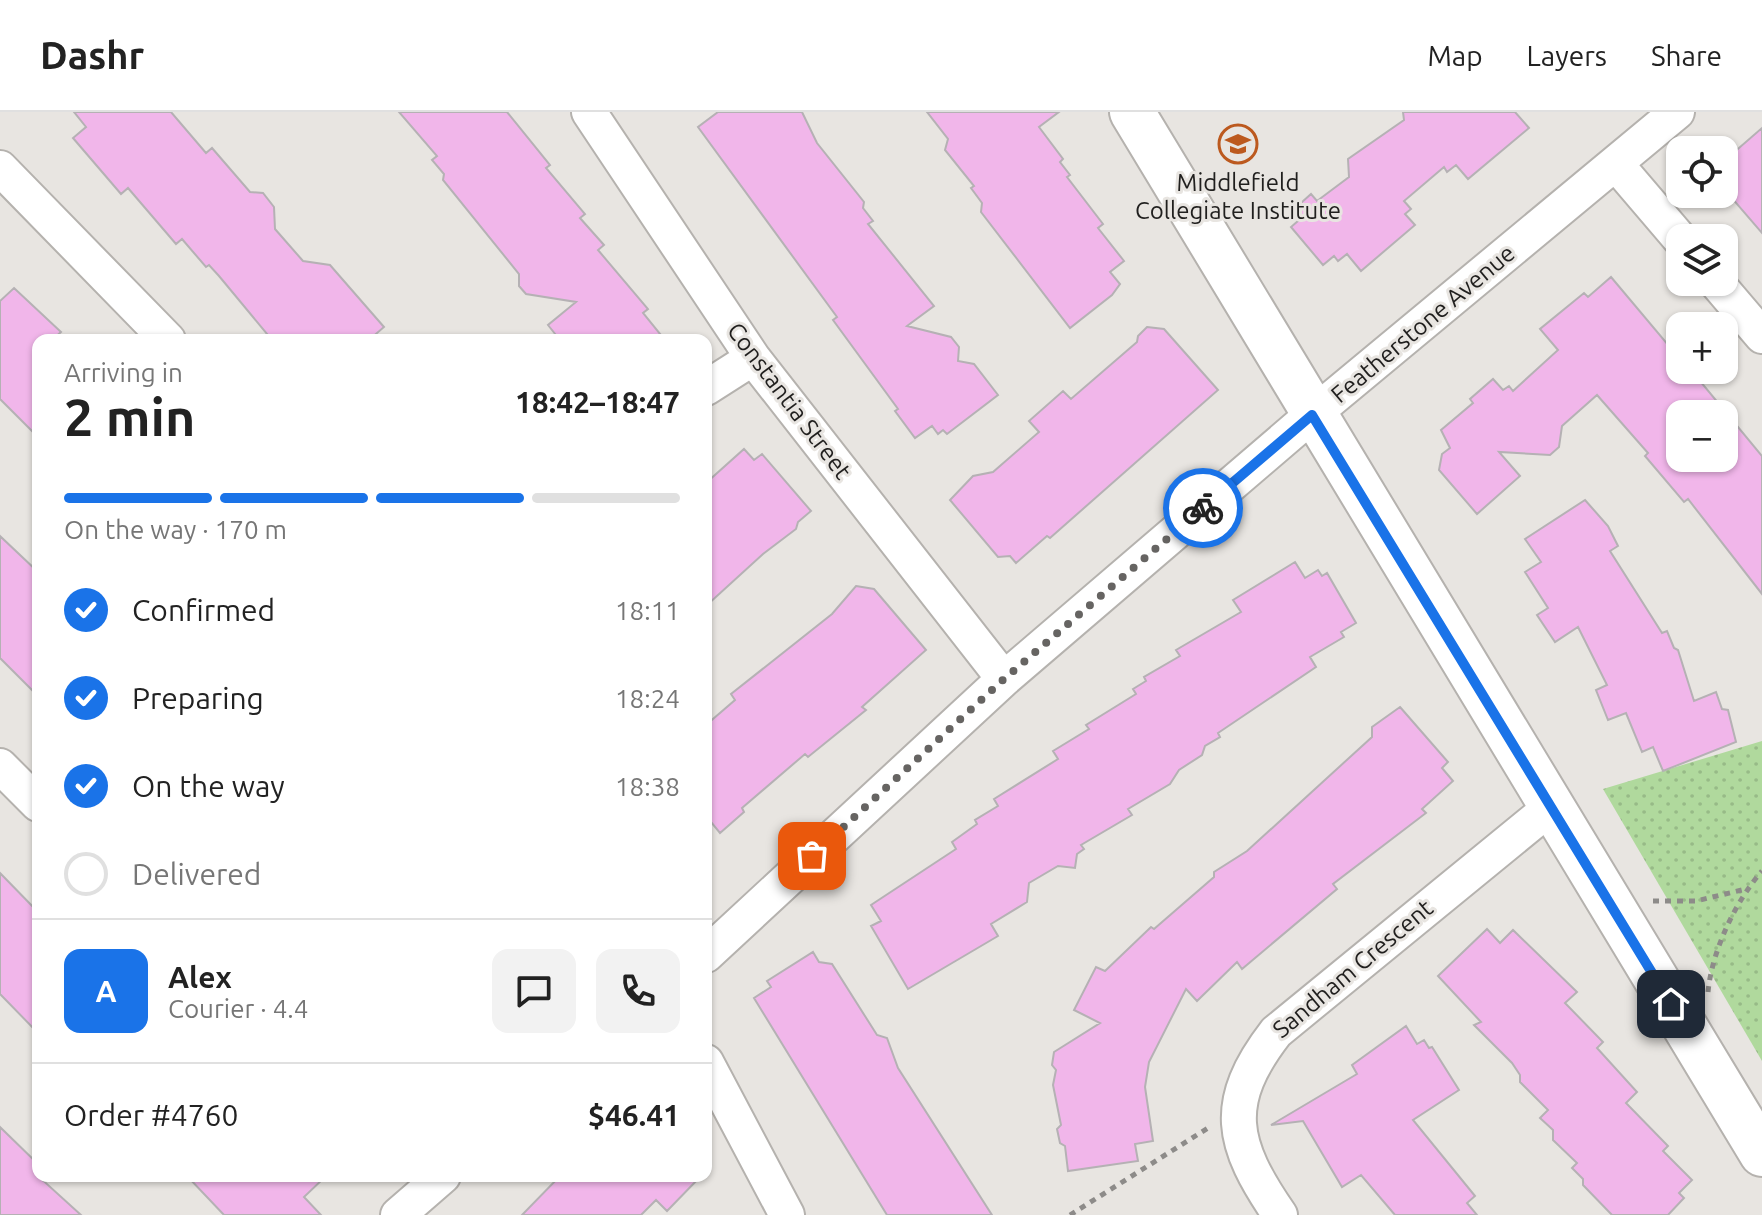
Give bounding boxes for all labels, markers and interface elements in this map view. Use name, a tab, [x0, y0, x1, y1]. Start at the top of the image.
text: Dashr	[40, 34, 144, 76]
text: Map	[1427, 40, 1483, 71]
text: Layers	[1527, 40, 1607, 71]
text: Share	[1651, 40, 1722, 71]
school or university icon: Middlefield Collegiate Institute	[1217, 123, 1259, 165]
map controls	[1666, 136, 1738, 472]
button: locate	[1666, 136, 1738, 208]
place label: Middlefield Collegiate Institute	[1135, 169, 1341, 224]
button: layers	[1666, 224, 1738, 296]
street label: Featherstone Avenue	[1326, 239, 1520, 408]
button: +	[1666, 312, 1738, 384]
street label: Constantia Street	[722, 317, 857, 484]
text: Arriving in	[64, 358, 183, 387]
text: 18:42–18:47	[515, 385, 680, 419]
text: 2 min	[64, 388, 195, 446]
button: −	[1666, 400, 1738, 472]
courier	[1163, 468, 1243, 548]
icon: bike	[1181, 486, 1225, 530]
text: On the way · 170 m	[64, 515, 287, 544]
icon: check	[64, 588, 108, 632]
text: Confirmed	[132, 593, 275, 627]
text: 18:11	[615, 596, 680, 625]
icon: check	[64, 676, 108, 720]
text: Preparing	[132, 681, 264, 715]
text: 18:24	[615, 684, 680, 713]
icon: check	[64, 764, 108, 808]
text: On the way	[132, 769, 285, 803]
text: 18:38	[615, 772, 680, 801]
pin	[778, 822, 846, 890]
icon: bag	[790, 834, 834, 878]
text: Delivered	[132, 857, 261, 891]
street label: Sandham Crescent	[1267, 894, 1438, 1043]
button: chat	[492, 949, 576, 1033]
button: phone	[596, 949, 680, 1033]
text: Alex	[168, 960, 232, 994]
pin	[1637, 970, 1705, 1038]
text: A	[95, 974, 117, 1008]
icon: home	[1649, 982, 1693, 1026]
text: Courier · 4.4	[168, 994, 308, 1023]
text: Order #4760	[64, 1098, 238, 1132]
text: $46.41	[588, 1098, 680, 1132]

